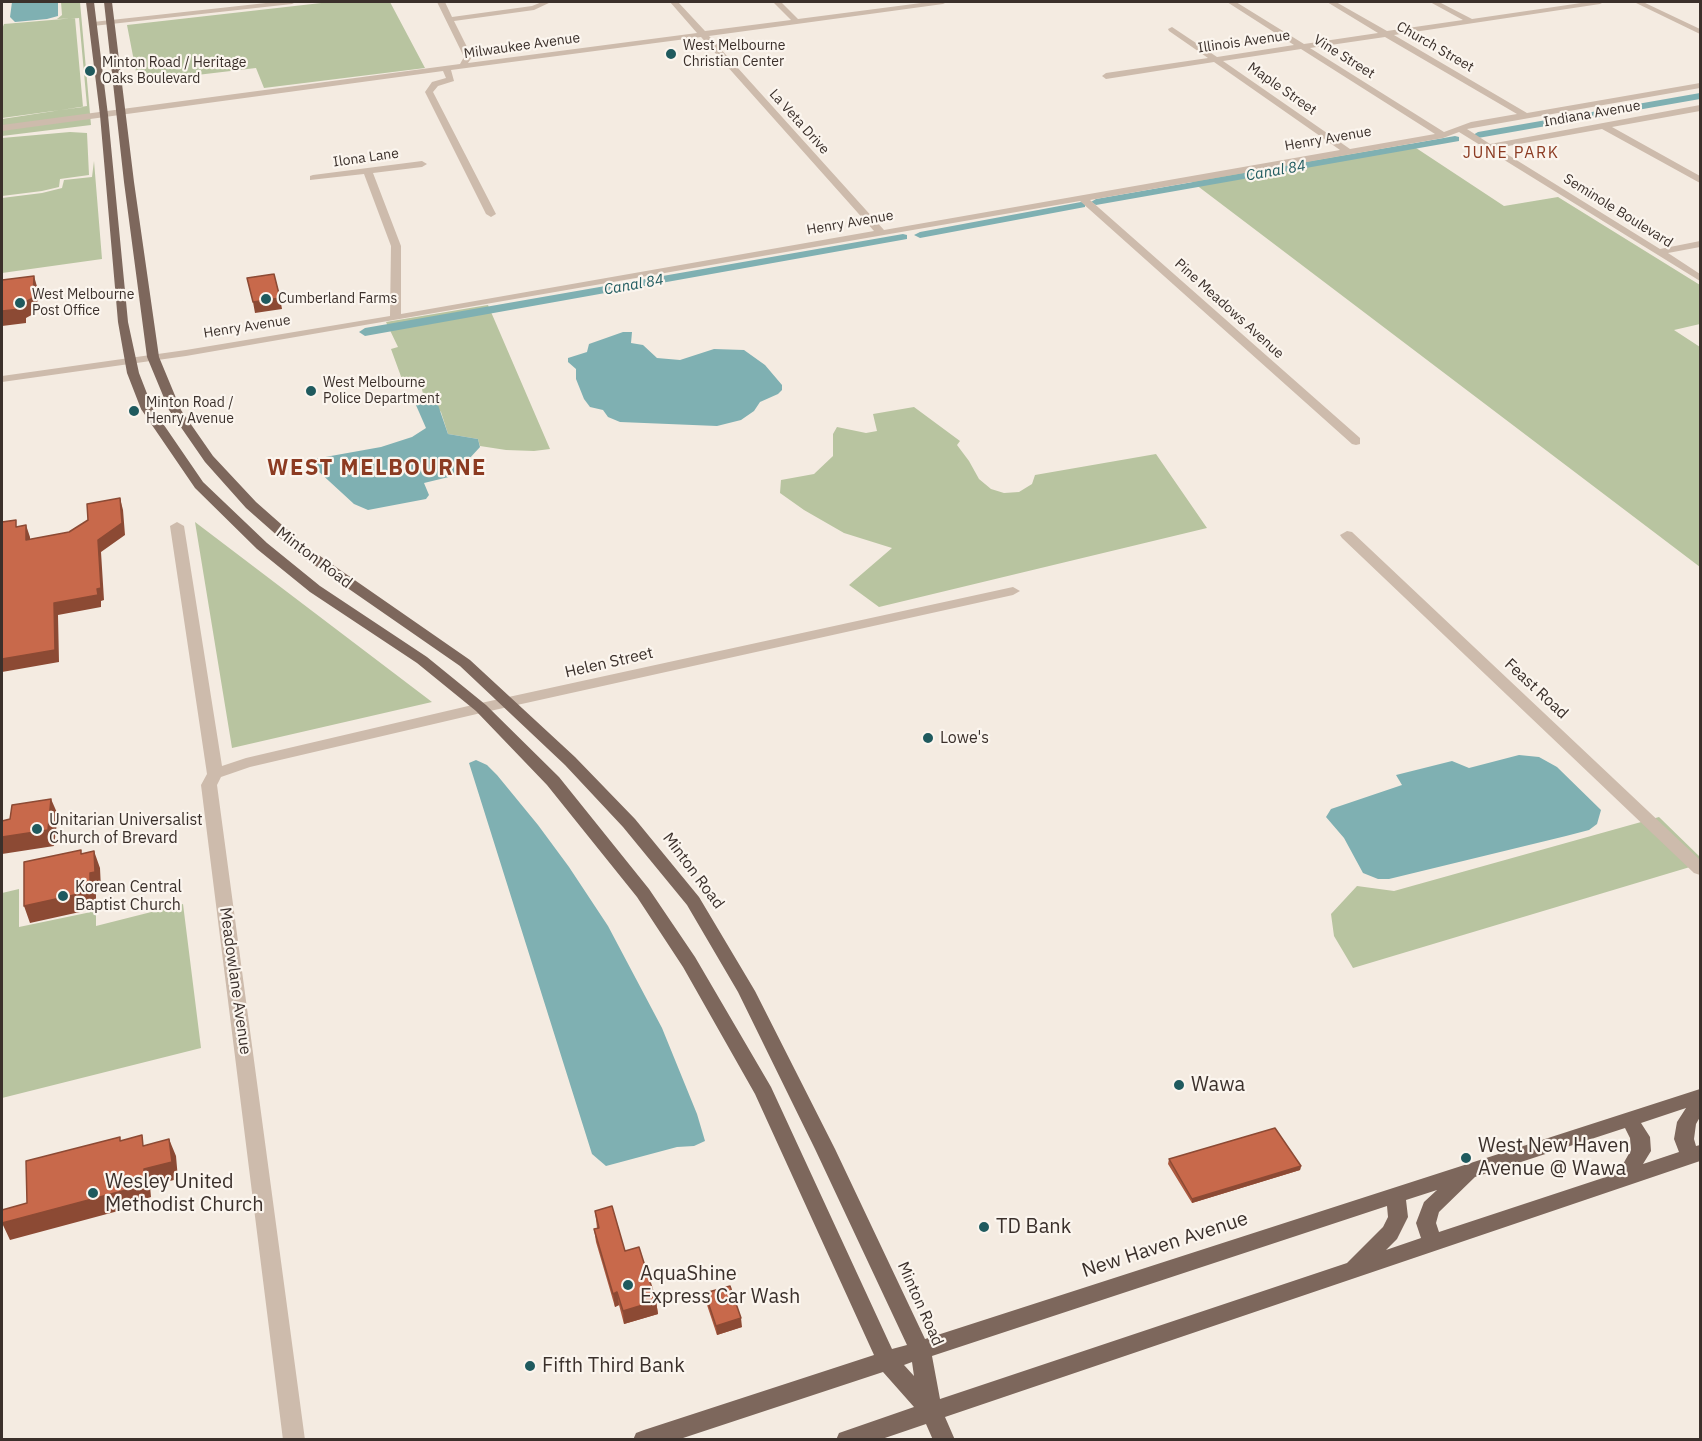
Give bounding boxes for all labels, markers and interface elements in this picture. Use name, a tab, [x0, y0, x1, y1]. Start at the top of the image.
street label: Church Street	[1393, 18, 1477, 76]
street label: Illinois Avenue	[1197, 27, 1291, 57]
street label: Milwaukee Avenue	[463, 30, 581, 62]
street label: Vine Street	[1310, 31, 1378, 83]
place label: West Melbourne Christian Center	[683, 38, 785, 70]
marker: West Melbourne Christian Center	[664, 47, 678, 61]
place label: Minton Road / Heritage Oaks Boulevard	[102, 55, 247, 88]
street label: Maple Street	[1244, 59, 1320, 119]
marker: Minton Road / Heritage Oaks Boulevard	[83, 64, 97, 78]
street label: La Veta Drive	[765, 86, 833, 158]
street label: Indiana Avenue	[1542, 97, 1642, 131]
street label: Henry Avenue	[1283, 123, 1373, 155]
district label: JUNE PARK	[1463, 143, 1559, 163]
street label: Ilona Lane	[332, 145, 400, 171]
water label: Canal 84	[1245, 157, 1307, 185]
street label: Seminole Boulevard	[1560, 171, 1676, 251]
street label: Henry Avenue	[805, 207, 895, 239]
street label: Pine Meadows Avenue	[1171, 256, 1287, 362]
water label: Canal 84	[603, 271, 665, 299]
place label: West Melbourne Post Office	[32, 287, 134, 320]
place label: Cumberland Farms	[278, 291, 397, 307]
marker: Cumberland Farms	[259, 292, 273, 306]
marker: West Melbourne Post Office	[13, 296, 27, 310]
street label: Henry Avenue	[202, 312, 292, 342]
place label: West Melbourne Police Department	[323, 375, 440, 408]
marker: West Melbourne Police Department	[304, 384, 318, 398]
place label: Minton Road / Henry Avenue	[146, 395, 234, 428]
marker: Minton Road / Henry Avenue	[127, 404, 141, 418]
district label: WEST MELBOURNE	[267, 456, 487, 482]
street label: Minton Road	[272, 523, 356, 593]
street label: Helen Street	[563, 644, 655, 682]
street label: Feast Road	[1500, 655, 1572, 723]
place label: Lowe's	[940, 728, 989, 748]
marker: Lowe's	[921, 731, 935, 745]
place label: Unitarian Universalist Church of Brevard	[49, 810, 203, 848]
marker: Unitarian Universalist Church of Brevard	[30, 822, 44, 836]
street label: Minton Road	[658, 829, 728, 913]
place label: Korean Central Baptist Church	[75, 877, 182, 915]
marker: Korean Central Baptist Church	[56, 889, 70, 903]
street label: Meadowlane Avenue	[215, 906, 255, 1056]
place label: Wawa	[1191, 1073, 1245, 1097]
marker: Wawa	[1172, 1078, 1186, 1092]
place label: West New Haven Avenue @ Wawa	[1478, 1134, 1630, 1181]
marker: West New Haven Avenue @ Wawa	[1459, 1151, 1473, 1165]
place label: Wesley United Methodist Church	[105, 1170, 264, 1217]
marker: Wesley United Methodist Church	[86, 1186, 100, 1200]
street label: New Haven Avenue	[1079, 1207, 1251, 1283]
place label: TD Bank	[996, 1215, 1071, 1239]
marker: TD Bank	[977, 1220, 991, 1234]
street label: Minton Road	[893, 1259, 947, 1349]
place label: AquaShine Express Car Wash	[640, 1262, 800, 1309]
marker: AquaShine Express Car Wash	[621, 1278, 635, 1292]
place label: Fifth Third Bank	[542, 1354, 685, 1378]
marker: Fifth Third Bank	[523, 1359, 537, 1373]

